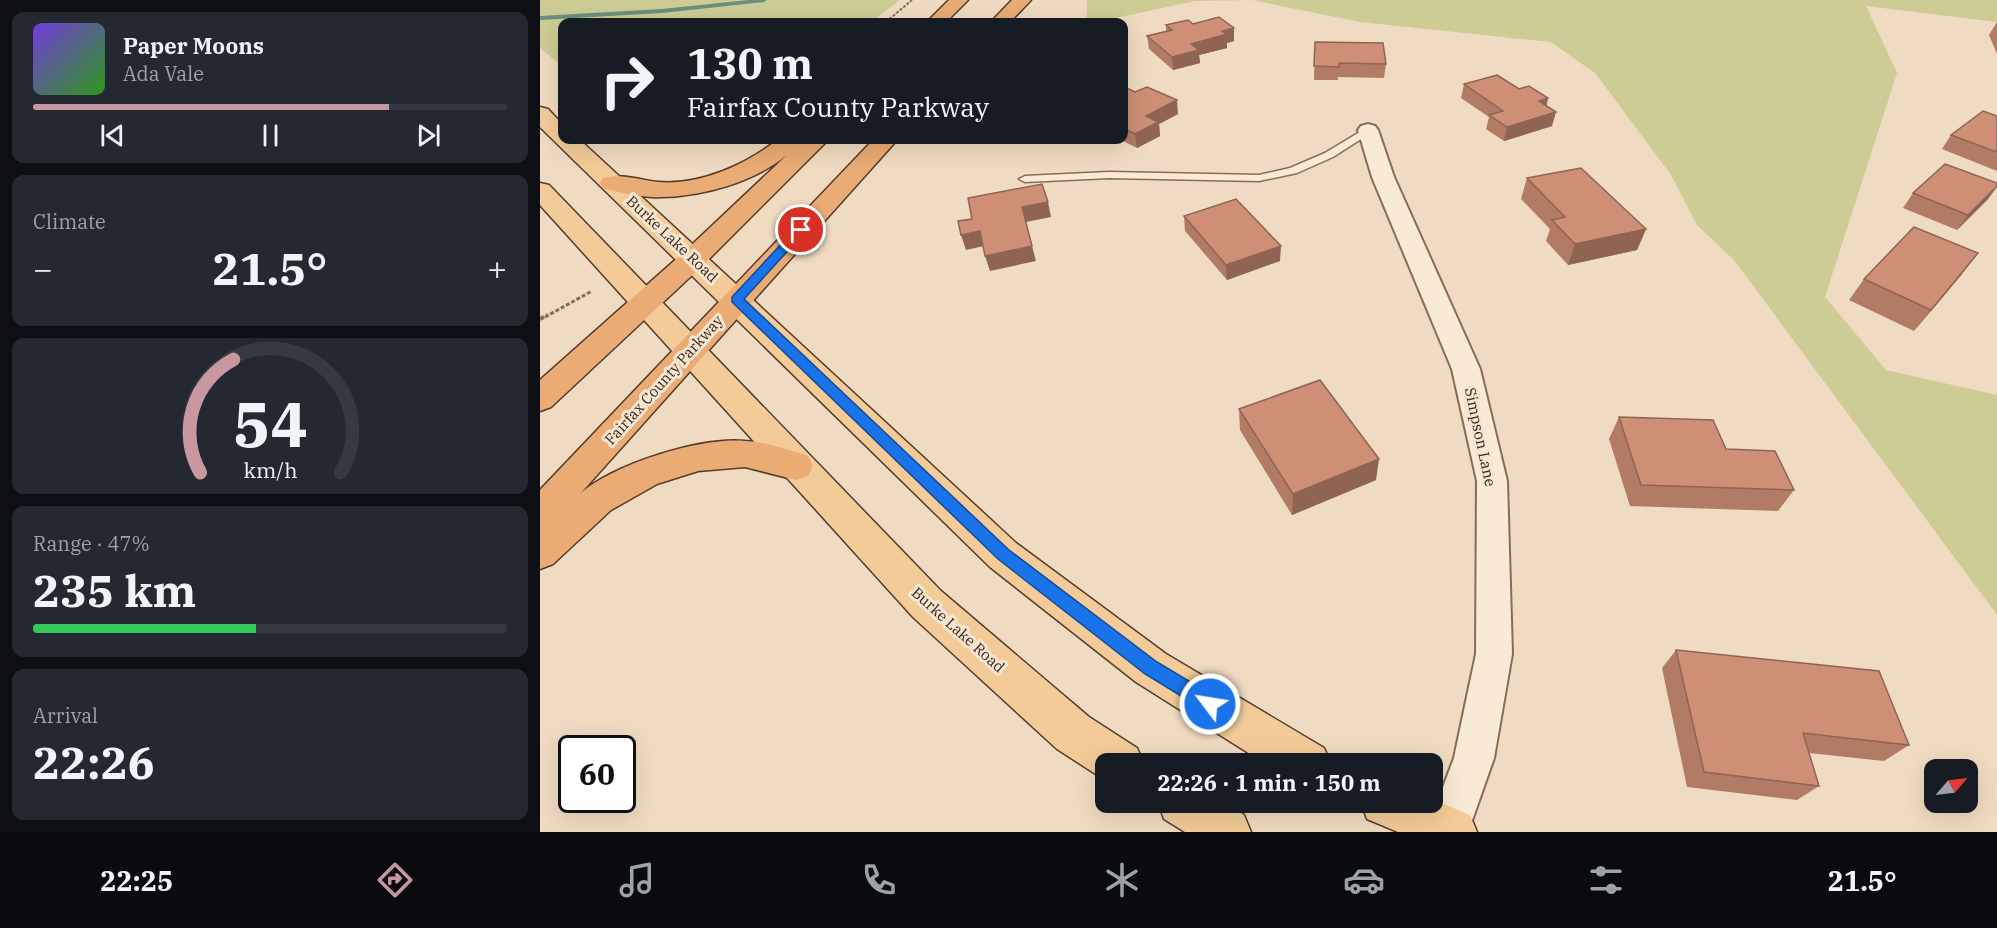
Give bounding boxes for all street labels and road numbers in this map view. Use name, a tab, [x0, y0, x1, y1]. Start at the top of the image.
street label: Burke Lake Road	[622, 191, 722, 286]
street label: Fairfax County Parkway	[600, 311, 727, 448]
street label: Simpson Lane	[1461, 386, 1500, 488]
street label: Burke Lake Road	[908, 583, 1009, 676]

